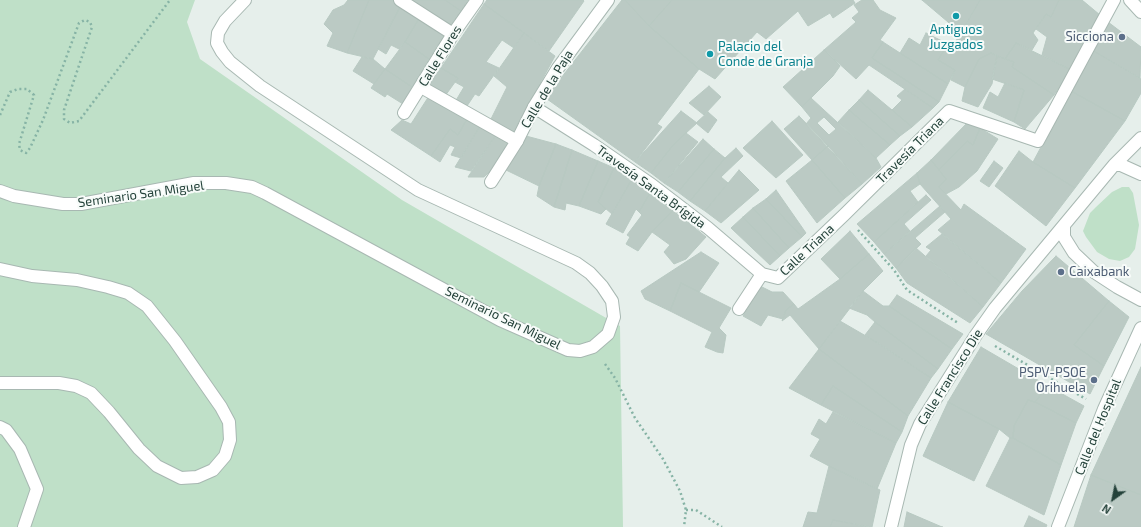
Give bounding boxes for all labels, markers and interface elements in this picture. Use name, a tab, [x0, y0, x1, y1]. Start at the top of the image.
marker: Antiguos Juzgados	[951, 11, 961, 21]
place label: Antiguos Juzgados	[929, 22, 983, 53]
street label: Calle Flores	[415, 23, 465, 89]
place label: Sicciona	[1066, 29, 1114, 45]
marker: Sicciona	[1117, 32, 1127, 42]
place label: Palacio del Conde de Granja	[718, 39, 813, 70]
street label: Calle de la Paja	[518, 47, 576, 131]
marker: Palacio del Conde de Granja	[705, 49, 715, 59]
street label: Travesía Triana	[873, 113, 947, 187]
street label: Travesía Santa Brígida	[593, 142, 709, 232]
street label: Seminario San Miguel	[77, 177, 205, 211]
street label: Calle Triana	[777, 221, 837, 279]
place label: Caixabank	[1069, 264, 1129, 280]
marker: Caixabank	[1056, 267, 1066, 277]
street label: Seminario San Miguel	[442, 283, 564, 353]
street label: Calle Francisco Die	[914, 326, 986, 428]
place label: PSPV-PSOE Orihuela	[1019, 365, 1086, 396]
marker: PSPV-PSOE Orihuela	[1089, 375, 1099, 385]
street label: Calle del Hospital	[1072, 376, 1124, 478]
north arrow	[1093, 479, 1133, 519]
text: N	[1099, 502, 1113, 517]

